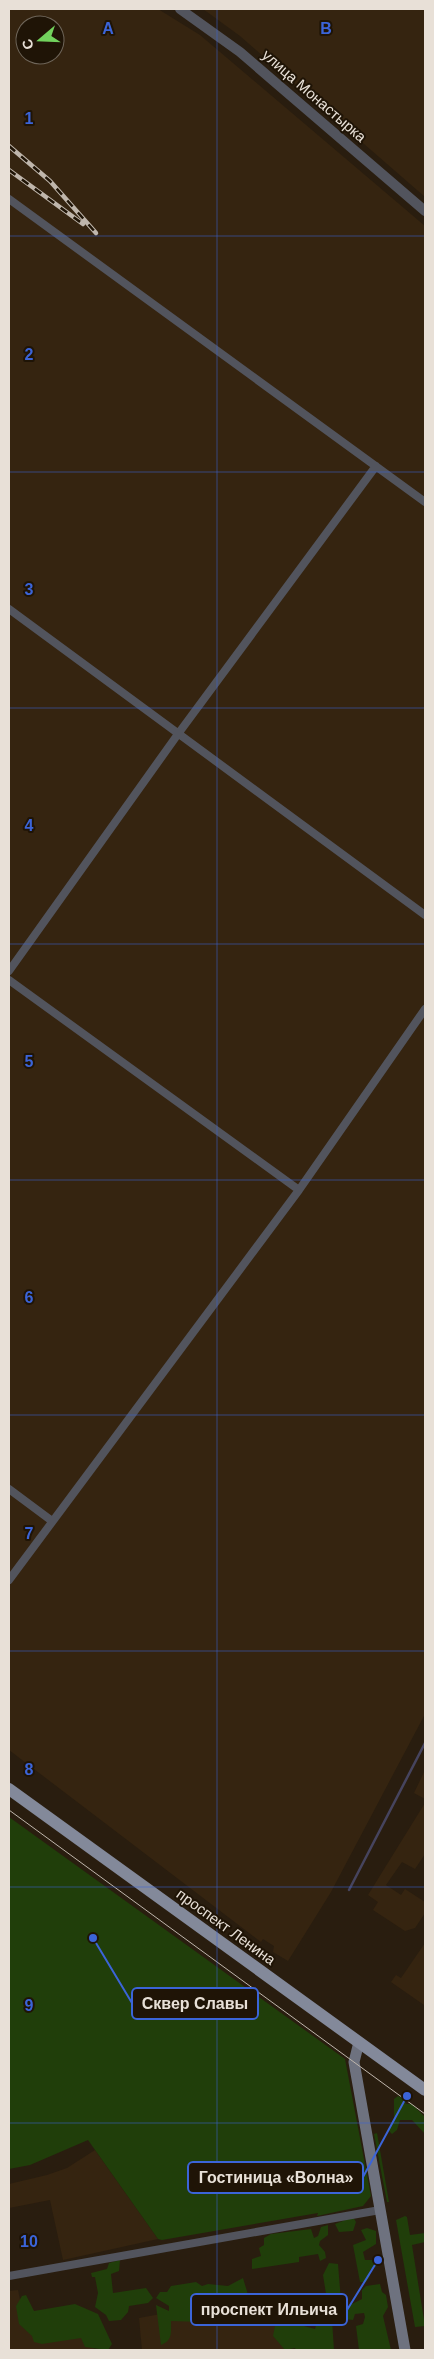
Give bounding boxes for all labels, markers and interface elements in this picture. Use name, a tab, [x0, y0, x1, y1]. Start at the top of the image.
north arrow	[15, 15, 65, 65]
text: A	[102, 20, 114, 37]
text: B	[320, 20, 332, 37]
text: С	[18, 37, 37, 52]
street label: улица Монастырка	[259, 46, 370, 146]
text: 1	[25, 110, 34, 127]
text: 2	[25, 346, 34, 363]
text: 3	[25, 581, 34, 598]
text: 4	[25, 817, 34, 834]
text: 5	[25, 1053, 34, 1070]
text: 6	[25, 1289, 34, 1306]
text: 7	[25, 1525, 34, 1542]
text: 8	[25, 1761, 34, 1778]
street label: проспект Ленина	[174, 1885, 280, 1969]
callout: Сквер Славы	[132, 1988, 258, 2019]
text: Сквер Славы	[142, 1995, 248, 2012]
text: 9	[25, 1997, 34, 2014]
callout: Гостиница «Волна»	[188, 2162, 363, 2193]
text: Гостиница «Волна»	[199, 2169, 353, 2186]
text: 10	[20, 2233, 38, 2250]
callout: проспект Ильича	[191, 2294, 347, 2325]
text: проспект Ильича	[201, 2301, 337, 2318]

